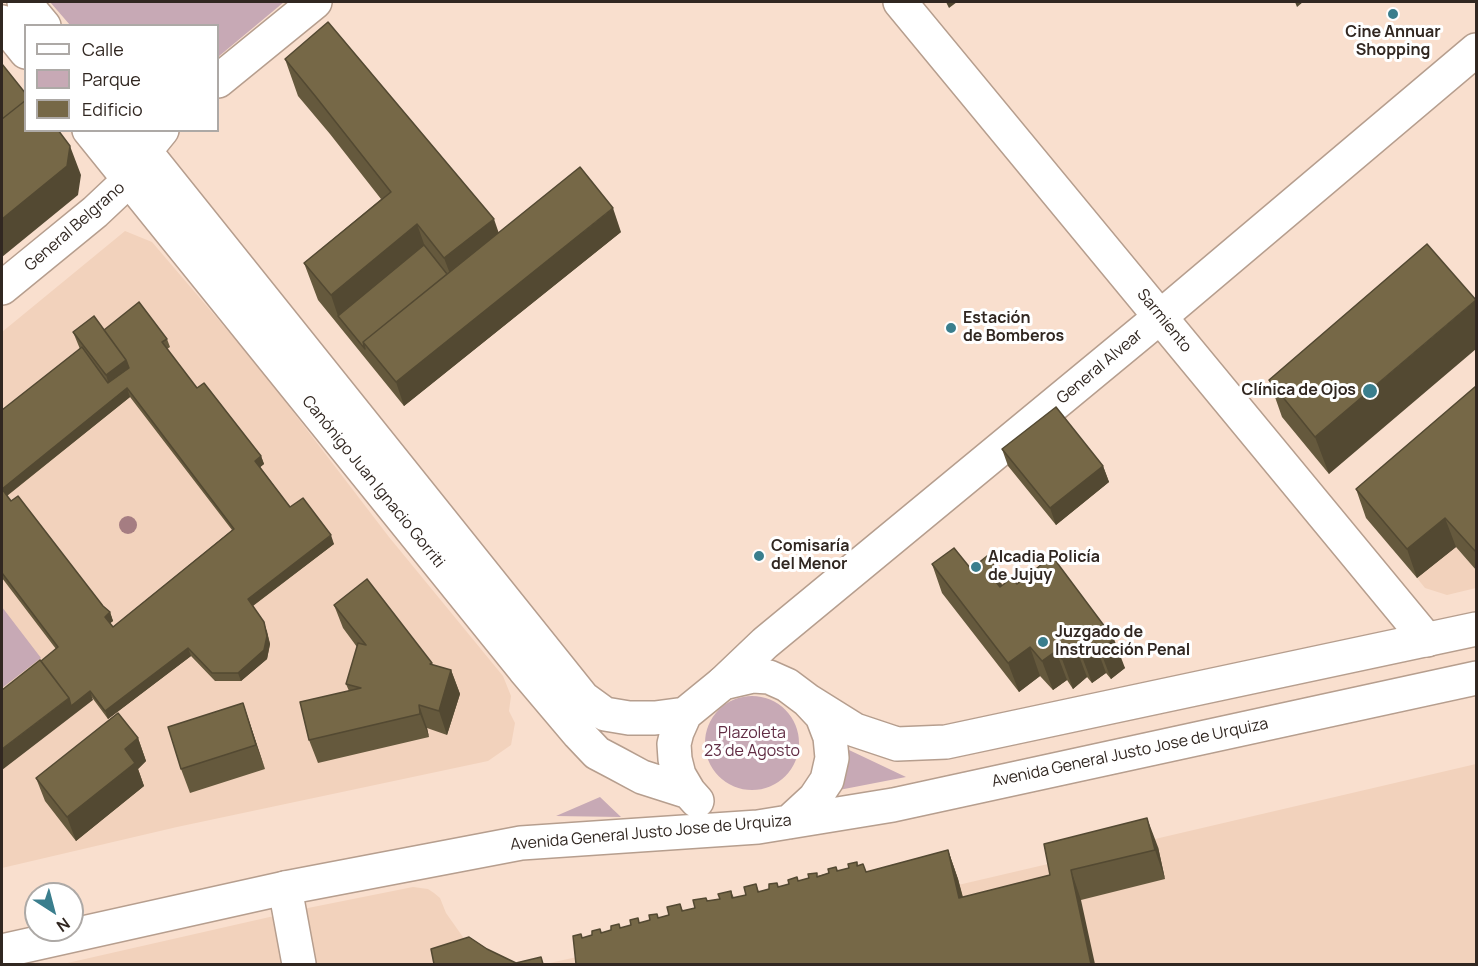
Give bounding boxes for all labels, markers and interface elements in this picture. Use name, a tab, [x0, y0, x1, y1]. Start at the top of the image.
marker: Cine Annuar Shopping	[1386, 7, 1400, 21]
place label: Cine Annuar Shopping	[1345, 23, 1441, 61]
legend	[24, 24, 219, 132]
text: Calle	[82, 37, 124, 61]
text: Parque	[82, 67, 141, 91]
text: Edificio	[82, 97, 143, 121]
street label: General Belgrano	[21, 178, 129, 276]
street label: Sarmiento	[1133, 285, 1195, 357]
place label: Estación de Bomberos	[963, 309, 1064, 347]
marker: Estación de Bomberos	[944, 321, 958, 335]
street label: General Alvear	[1053, 326, 1147, 408]
place label: Clínica de Ojos	[1242, 381, 1356, 401]
marker: Clínica de Ojos	[1361, 382, 1379, 400]
street label: Canónigo Juan Ignacio Gorriti	[298, 392, 448, 572]
place label: Comisaría del Menor	[771, 537, 850, 575]
place label: Alcadia Policía de Jujuy	[988, 548, 1100, 586]
marker: Comisaría del Menor	[752, 549, 766, 563]
marker: Alcadia Policía de Jujuy	[969, 560, 983, 574]
place label: Juzgado de Instrucción Penal	[1055, 623, 1190, 661]
marker: Juzgado de Instrucción Penal	[1036, 635, 1050, 649]
street label: Avenida General Justo Jose de Urquiza	[990, 714, 1270, 792]
park label: Plazoleta 23 de Agosto	[704, 724, 800, 762]
street label: Avenida General Justo Jose de Urquiza	[510, 811, 792, 855]
north arrow	[24, 882, 84, 942]
text: N	[52, 913, 75, 937]

